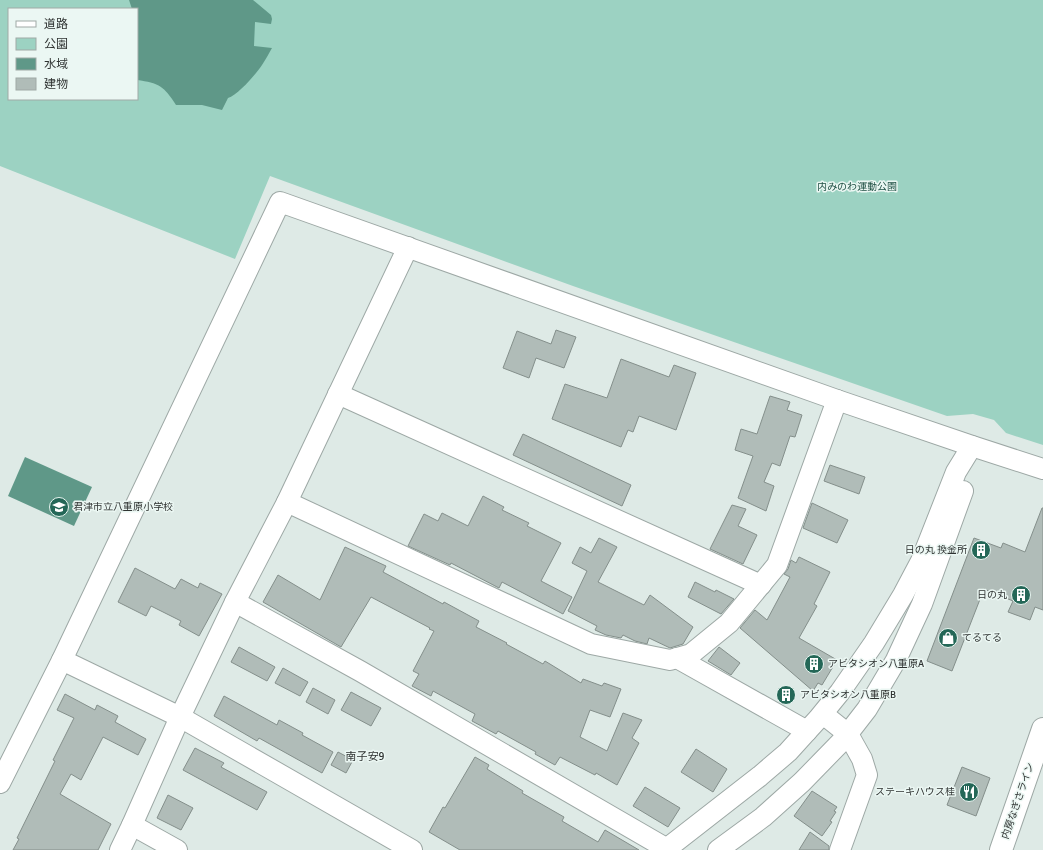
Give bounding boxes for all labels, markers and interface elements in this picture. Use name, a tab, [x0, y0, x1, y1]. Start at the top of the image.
legend	[8, 8, 138, 100]
text: 道路	[44, 17, 68, 32]
text: 公園	[44, 37, 68, 52]
text: 水域	[44, 57, 68, 72]
text: 建物	[44, 77, 68, 92]
park label: 内みのわ運動公園	[817, 181, 897, 193]
school or university icon: 君津市立八重原小学校	[48, 496, 70, 518]
place label: 君津市立八重原小学校	[73, 501, 173, 513]
building icon: 日の丸 換金所	[970, 539, 992, 561]
place label: 日の丸 換金所	[905, 544, 967, 556]
building icon: 日の丸	[1010, 584, 1032, 606]
place label: 日の丸	[977, 589, 1007, 601]
shop icon: てるてる	[937, 627, 959, 649]
place label: てるてる	[962, 632, 1002, 644]
building icon: アビタシオン八重原A	[803, 653, 825, 675]
place label: アビタシオン八重原A	[828, 658, 924, 670]
building icon: アビタシオン八重原B	[775, 684, 797, 706]
place label: アビタシオン八重原B	[800, 689, 896, 701]
district label: 南子安9	[346, 750, 385, 763]
street label: 内房なぎさライン	[999, 761, 1037, 841]
restaurant icon: ステーキハウス桂	[958, 781, 980, 803]
place label: ステーキハウス桂	[875, 786, 955, 798]

